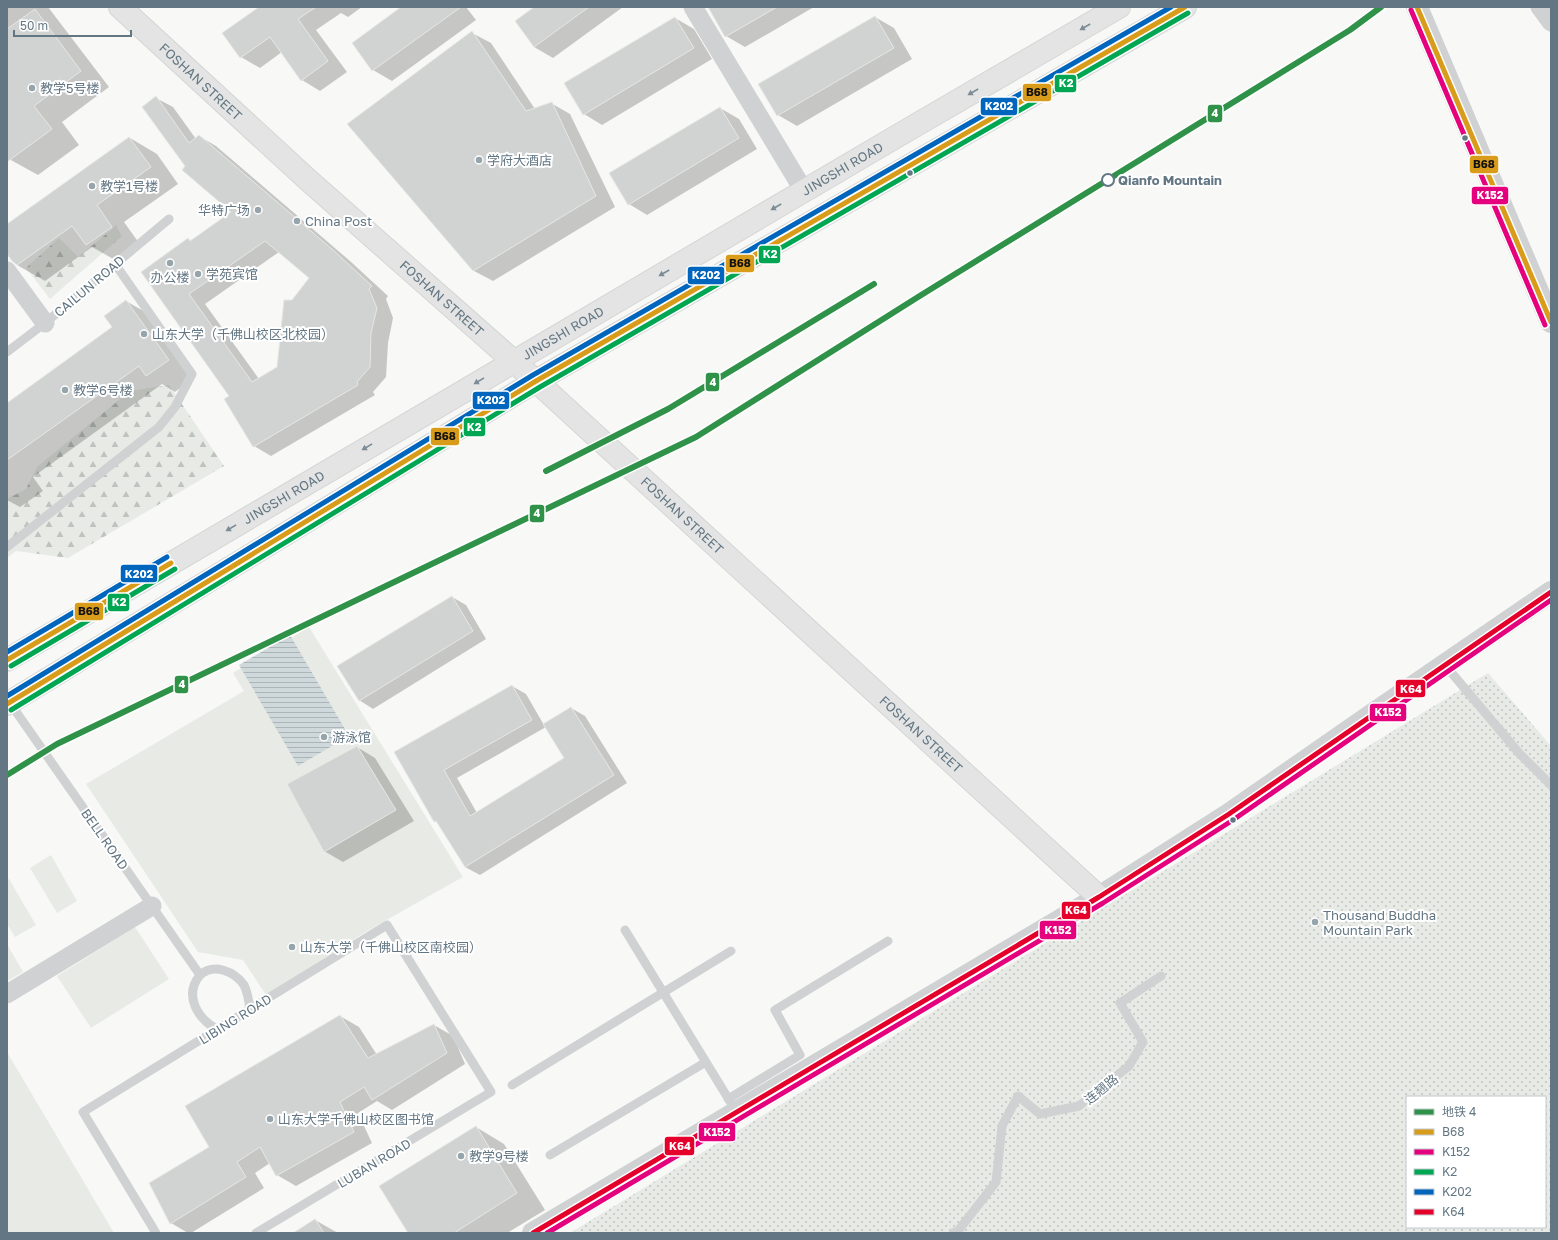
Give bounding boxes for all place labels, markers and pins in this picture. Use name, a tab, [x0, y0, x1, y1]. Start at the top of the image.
place label: 教学5号楼	[40, 80, 100, 96]
marker: 教学5号楼	[27, 83, 37, 93]
unlabelled marker	[1460, 133, 1470, 143]
place label: 学府大酒店	[487, 152, 552, 168]
marker: 学府大酒店	[474, 155, 484, 165]
unlabelled marker	[905, 168, 915, 178]
place label: Qianfo Mountain	[1118, 172, 1222, 188]
marker: Qianfo Mountain	[1101, 173, 1115, 187]
place label: 教学1号楼	[100, 178, 158, 194]
marker: 教学1号楼	[87, 181, 97, 191]
place label: 华特广场	[198, 202, 250, 218]
marker: 华特广场	[253, 205, 263, 215]
place label: China Post	[305, 213, 372, 229]
marker: China Post	[292, 216, 302, 226]
marker: 办公楼	[165, 258, 175, 268]
place label: 学苑宾馆	[206, 266, 258, 282]
place label: 办公楼	[150, 269, 190, 285]
marker: 学苑宾馆	[193, 269, 203, 279]
place label: 山东大学（千佛山校区北校园）	[152, 326, 334, 342]
marker: 山东大学（千佛山校区北校园）	[139, 329, 149, 339]
place label: 教学6号楼	[73, 382, 133, 398]
marker: 教学6号楼	[60, 385, 70, 395]
place label: 游泳馆	[332, 729, 371, 745]
marker: 游泳馆	[319, 732, 329, 742]
unlabelled marker	[1228, 815, 1238, 825]
place label: Thousand Buddha Mountain Park	[1323, 907, 1436, 938]
marker: Thousand Buddha Mountain Park	[1310, 917, 1320, 927]
place label: 山东大学（千佛山校区南校园）	[300, 939, 482, 955]
marker: 山东大学（千佛山校区南校园）	[287, 942, 297, 952]
place label: 山东大学千佛山校区图书馆	[278, 1111, 434, 1127]
marker: 山东大学千佛山校区图书馆	[265, 1114, 275, 1124]
place label: 教学9号楼	[469, 1148, 529, 1164]
marker: 教学9号楼	[456, 1151, 466, 1161]

